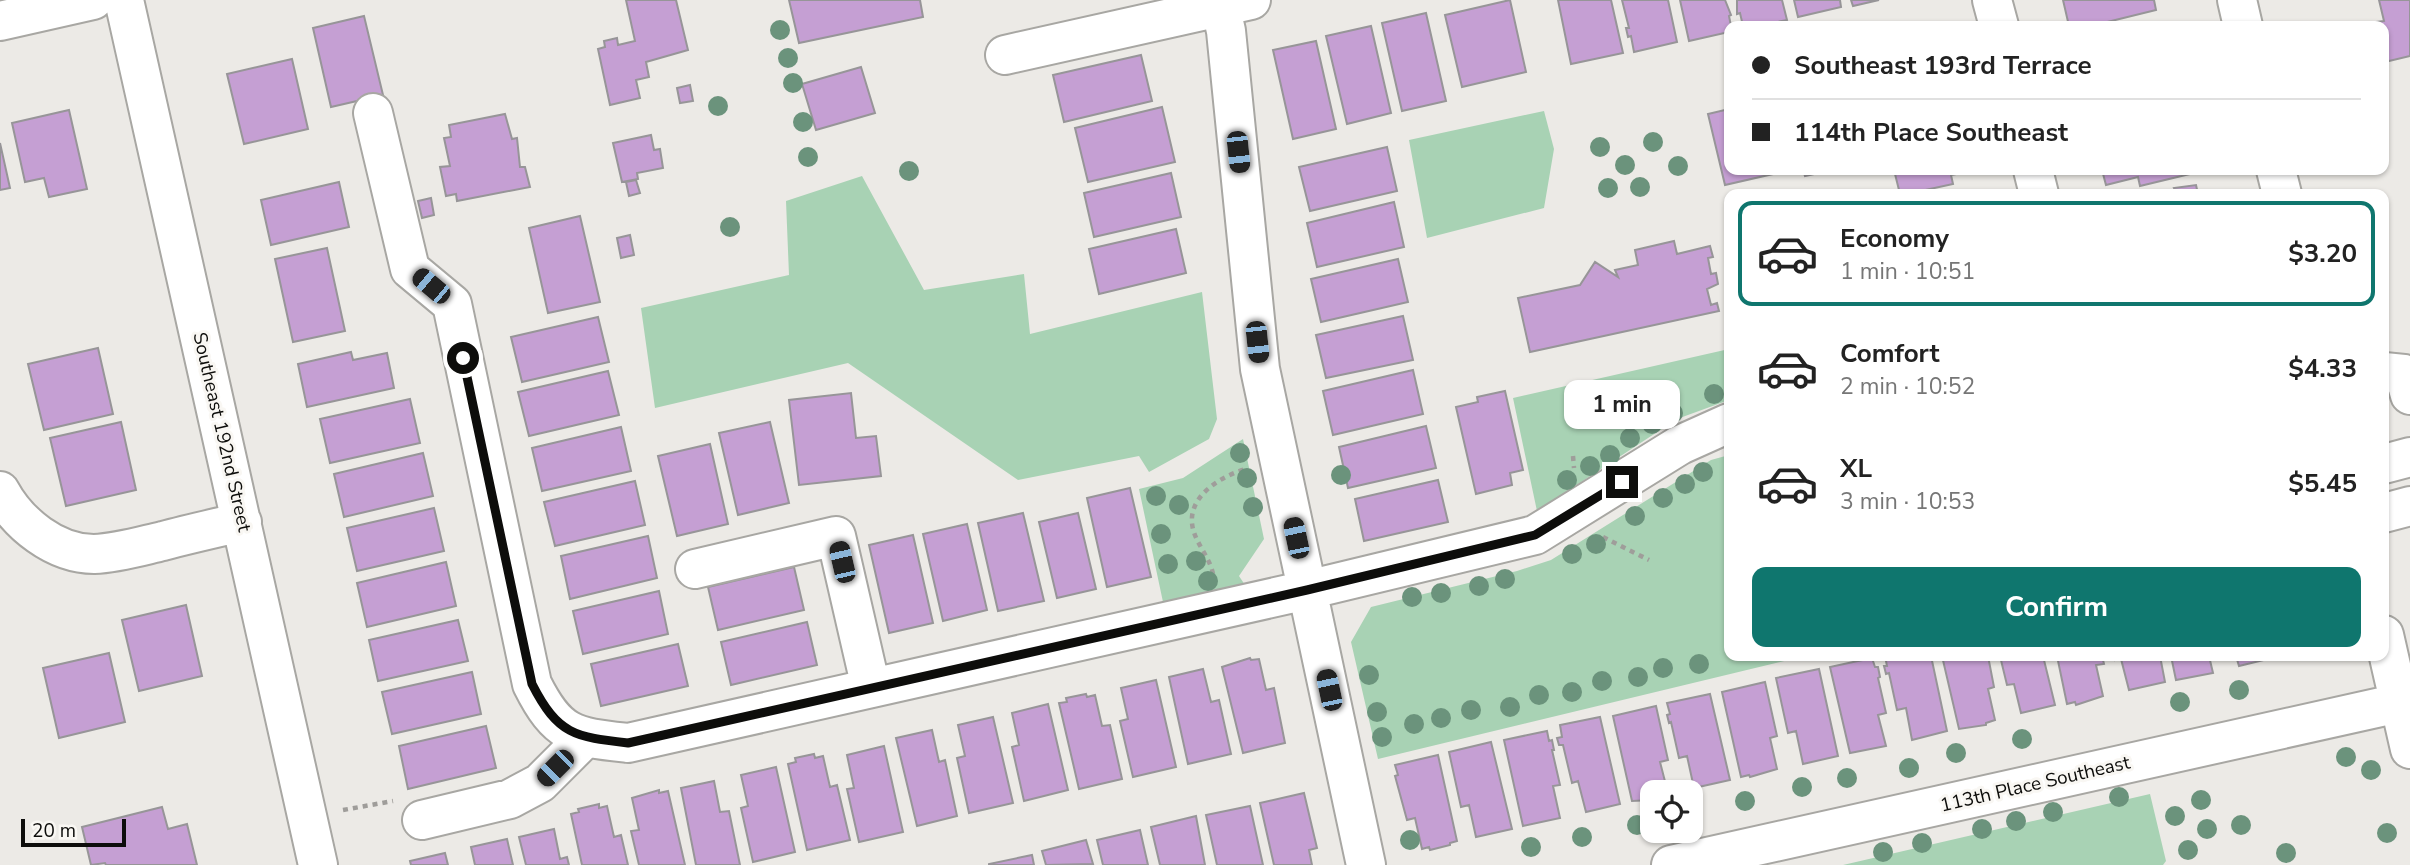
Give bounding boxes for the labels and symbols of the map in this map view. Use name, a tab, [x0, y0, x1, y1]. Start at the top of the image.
car	[1226, 130, 1251, 174]
car	[409, 264, 454, 308]
car	[1245, 320, 1270, 364]
street label: Southeast 192nd Street	[186, 330, 258, 535]
route start	[447, 342, 479, 374]
callout: 1 min	[1564, 380, 1680, 430]
route end	[1606, 466, 1638, 498]
car	[1282, 515, 1311, 561]
car	[828, 539, 857, 585]
car	[1315, 667, 1344, 713]
car	[533, 746, 578, 790]
street label: 113th Place Southeast	[1938, 749, 2133, 818]
scale bar	[21, 816, 126, 848]

